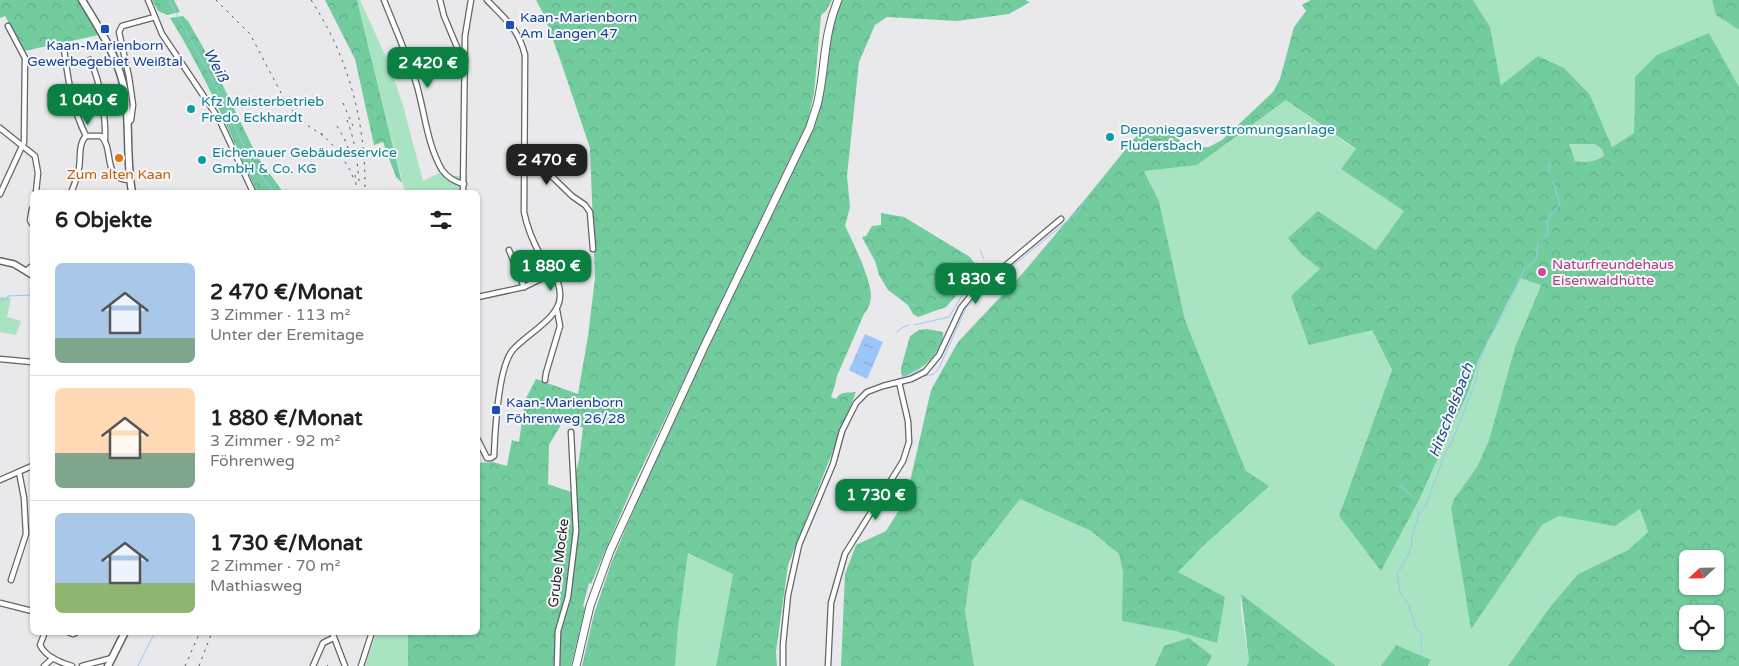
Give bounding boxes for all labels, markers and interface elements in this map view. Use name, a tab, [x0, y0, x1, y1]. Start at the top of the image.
place label: Kaan-Marienborn Am Langen 47	[520, 9, 637, 42]
marker: Kaan-Marienborn Am Langen 47	[504, 19, 516, 31]
marker: Kaan-Marienborn Gewerbegebiet Weißtal	[99, 23, 111, 35]
place label: Kaan-Marienborn Gewerbegebiet Weißtal	[27, 37, 183, 70]
water label: Weiß	[200, 45, 233, 86]
pin: 2 420 €	[382, 46, 474, 89]
text: 2 420 €	[398, 53, 458, 73]
pin: 1 040 €	[42, 84, 134, 126]
text: 1 040 €	[58, 90, 118, 110]
place label: Kfz Meisterbetrieb Fredo Eckhardt	[201, 93, 324, 126]
marker: Kfz Meisterbetrieb Fredo Eckhardt	[185, 103, 197, 115]
place label: Deponiegasverstromungsanlage Fludersbach	[1120, 121, 1335, 154]
marker: Deponiegasverstromungsanlage Fludersbach	[1104, 131, 1116, 143]
place label: Eichenauer Gebäudeservice GmbH & Co. KG	[212, 144, 397, 177]
pin: 2 470 €	[501, 144, 593, 186]
text: 2 470 €	[517, 150, 577, 170]
marker: Zum alten Kaan	[113, 152, 125, 164]
marker: Eichenauer Gebäudeservice GmbH & Co. KG	[196, 154, 208, 166]
place label: Zum alten Kaan	[67, 166, 171, 183]
icon: filters	[427, 206, 455, 234]
text: 6 Objekte	[55, 208, 152, 233]
pin: 1 880 €	[505, 250, 597, 292]
text: 1 880 €	[521, 256, 581, 276]
place label: Naturfreundehaus Eisenwaldhütte	[1552, 256, 1674, 289]
pin: 1 830 €	[930, 262, 1022, 305]
marker: Naturfreundehaus Eisenwaldhütte	[1536, 266, 1548, 278]
text: 1 830 €	[946, 269, 1006, 289]
text: 2 470 €/Monat	[210, 280, 362, 305]
icon: home	[95, 283, 155, 343]
text: 3 Zimmer · 113 m²	[210, 305, 350, 325]
text: Unter der Eremitage	[210, 325, 364, 345]
water label: Hitschelsbach	[1425, 360, 1478, 460]
place label: Kaan-Marienborn Föhrenweg 26/28	[506, 394, 625, 427]
marker: Kaan-Marienborn Föhrenweg 26/28	[490, 404, 502, 416]
text: 1 880 €/Monat	[210, 406, 362, 431]
icon: home	[95, 408, 155, 468]
text: 3 Zimmer · 92 m²	[210, 431, 340, 451]
text: Föhrenweg	[210, 451, 295, 471]
pin: 1 730 €	[830, 478, 922, 521]
text: 1 730 €	[846, 485, 906, 505]
street label: Grube Mocke	[545, 517, 572, 609]
text: 1 730 €/Monat	[210, 531, 362, 556]
icon: home	[95, 533, 155, 593]
north arrow	[1679, 550, 1724, 595]
map controls	[1679, 550, 1724, 650]
text: 2 Zimmer · 70 m²	[210, 556, 340, 576]
text: Mathiasweg	[210, 576, 302, 596]
button: locate	[1679, 605, 1724, 650]

